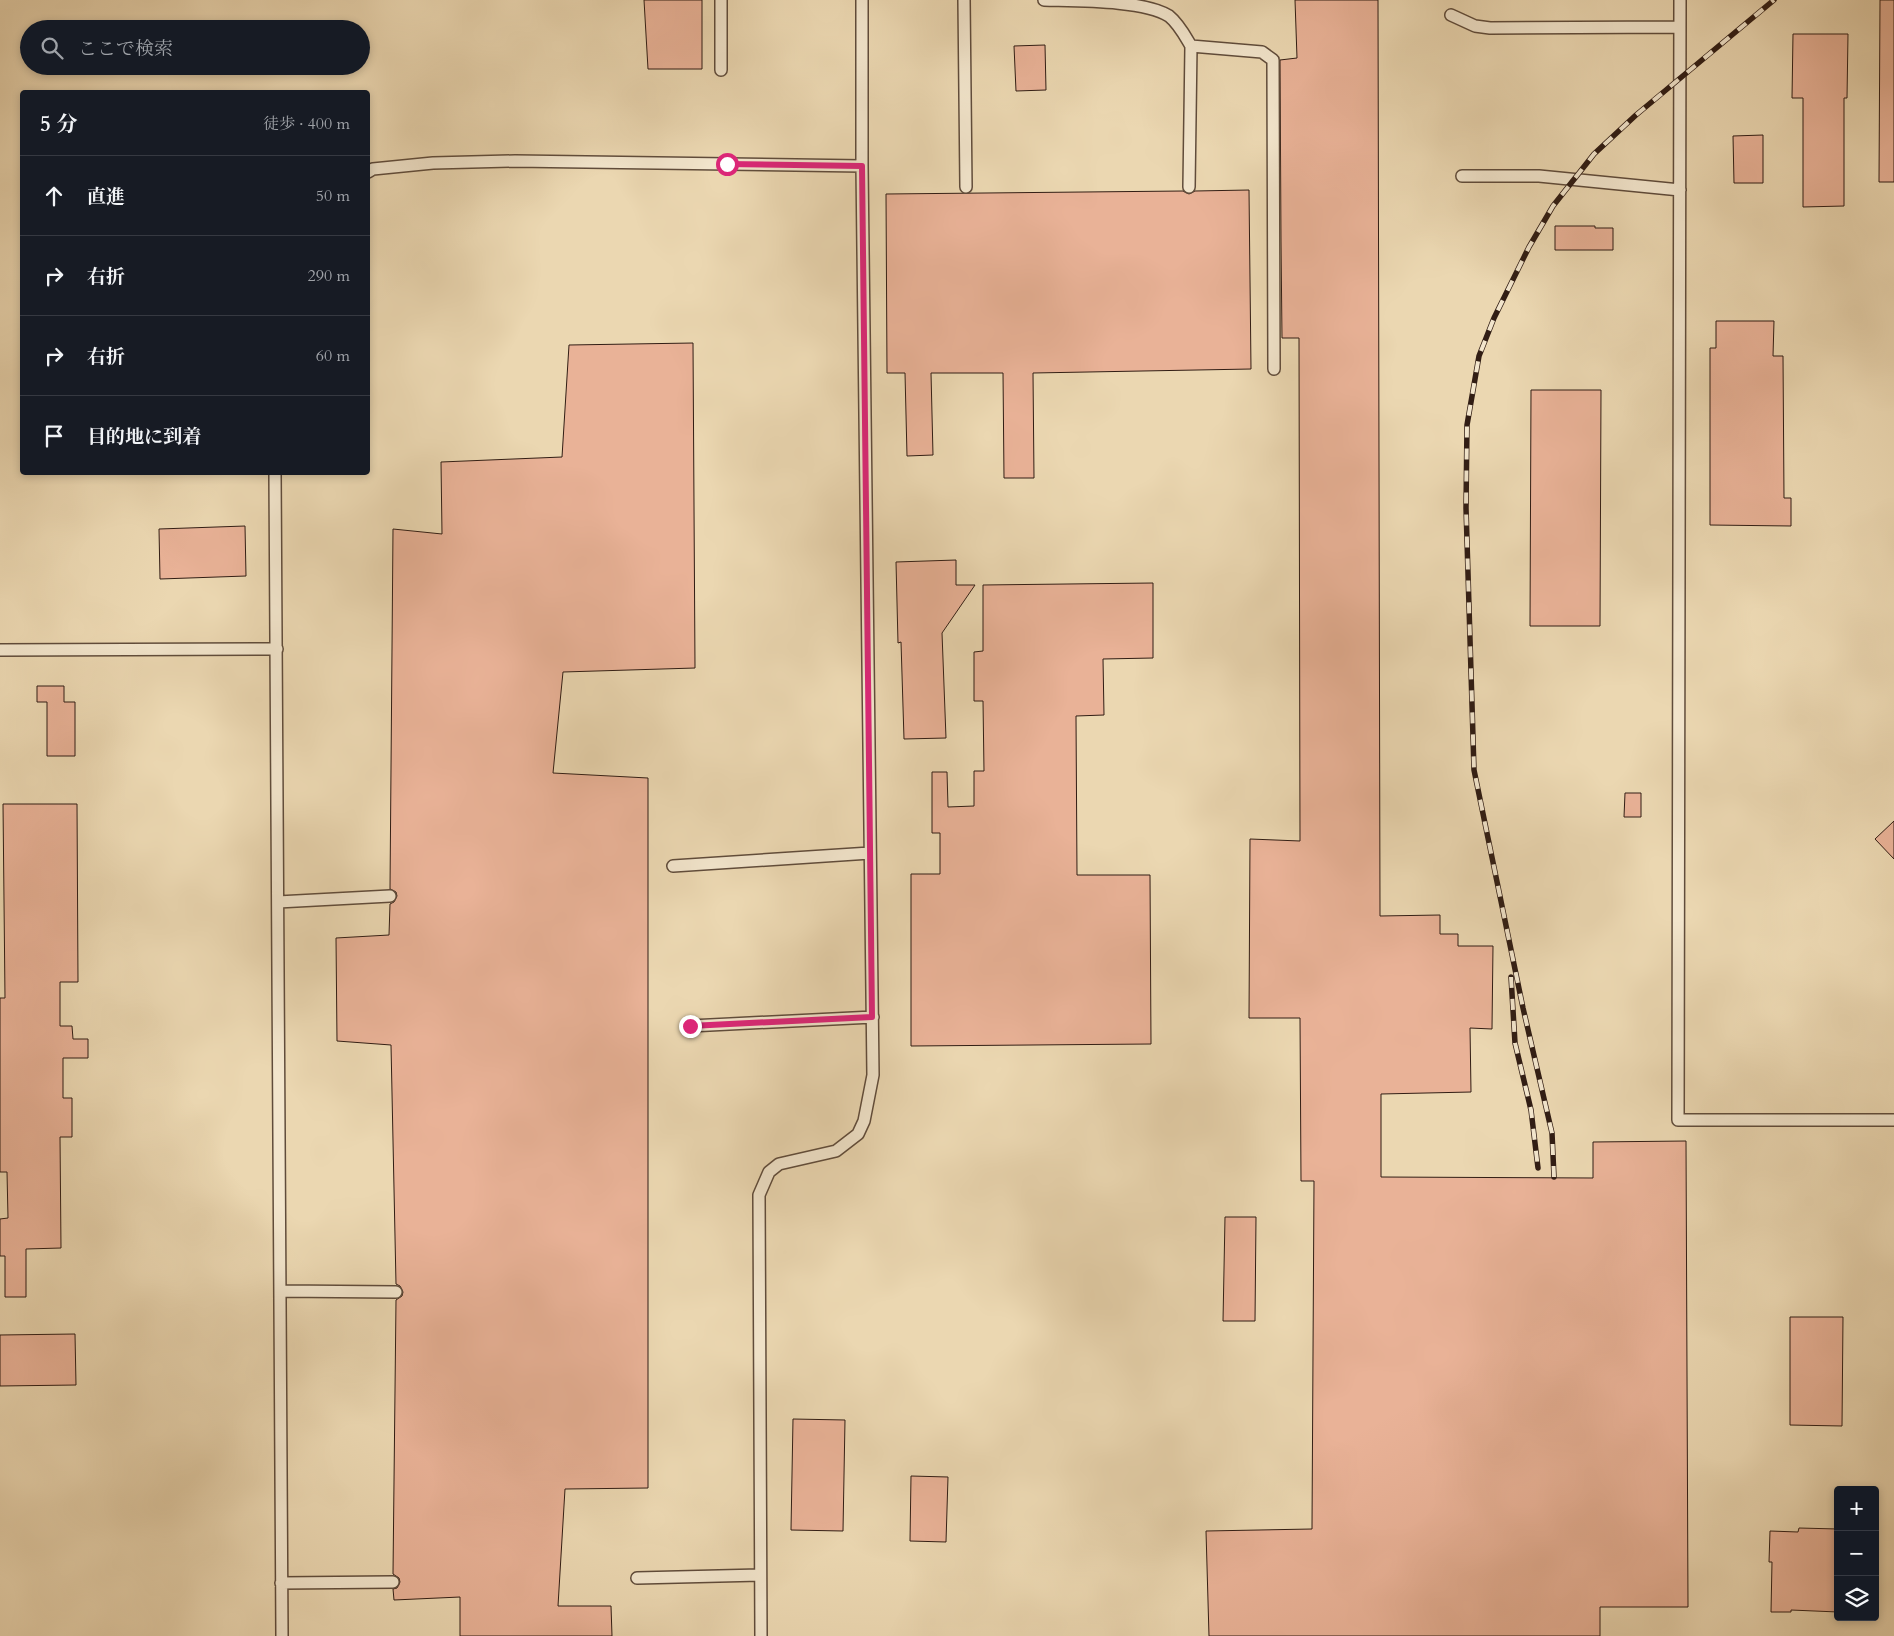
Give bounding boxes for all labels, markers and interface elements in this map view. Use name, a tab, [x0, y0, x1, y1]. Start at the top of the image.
search box	[20, 20, 370, 75]
icon: search	[38, 34, 66, 62]
text: ここで検索	[78, 36, 173, 62]
text: 5 分	[40, 110, 77, 139]
text: 徒歩 · 400 m	[263, 113, 350, 135]
route start	[716, 153, 739, 176]
icon: ahead	[40, 182, 68, 210]
text: 直進	[87, 184, 125, 210]
text: 50 m	[316, 185, 350, 207]
icon: right	[40, 262, 68, 290]
text: 右折	[87, 264, 125, 290]
text: 290 m	[308, 265, 350, 287]
icon: right	[40, 342, 68, 370]
text: 右折	[87, 344, 125, 370]
text: 60 m	[316, 345, 350, 367]
icon: arrive	[40, 422, 68, 450]
text: 目的地に到着	[87, 424, 201, 450]
route end	[679, 1015, 702, 1038]
map controls	[1834, 1486, 1879, 1621]
button: +	[1834, 1486, 1879, 1531]
button: −	[1834, 1531, 1879, 1576]
button: layers	[1834, 1576, 1879, 1621]

